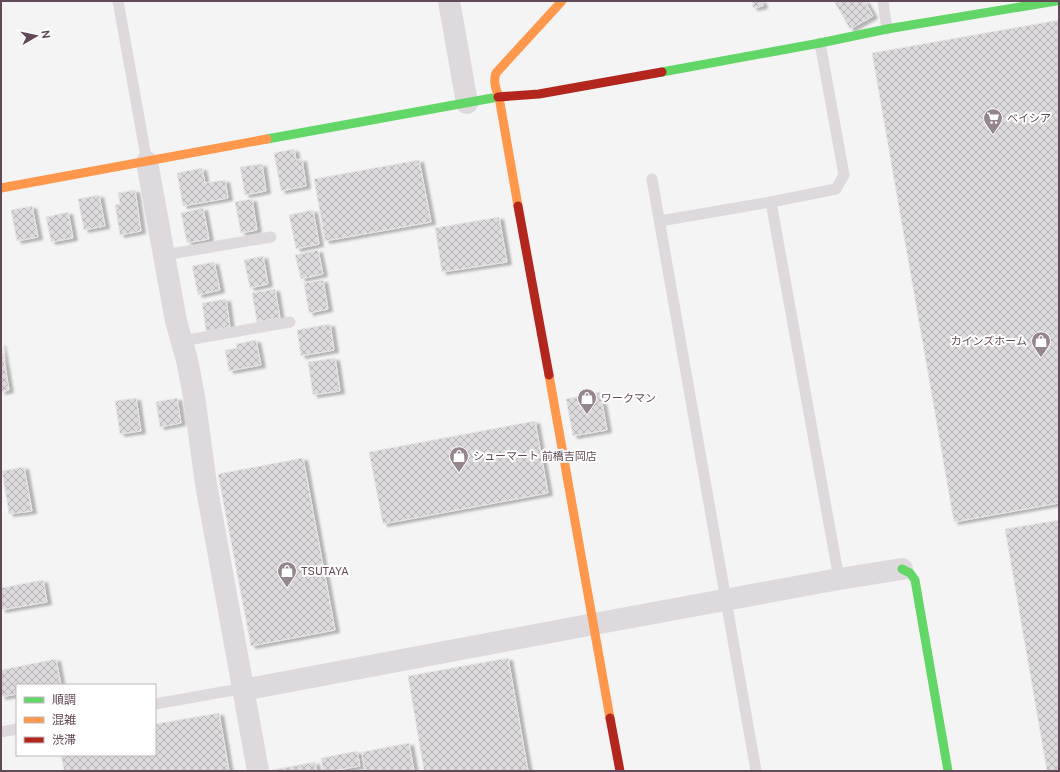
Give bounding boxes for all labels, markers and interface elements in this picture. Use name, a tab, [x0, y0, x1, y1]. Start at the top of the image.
north arrow	[16, 16, 56, 56]
text: N	[39, 29, 52, 40]
supermarket icon: ベイシア	[982, 107, 1004, 135]
place label: ベイシア	[1007, 112, 1051, 124]
shop icon: カインズホーム	[1030, 330, 1052, 358]
place label: カインズホーム	[951, 335, 1027, 347]
shop icon: ワークマン	[576, 387, 598, 415]
place label: ワークマン	[601, 392, 656, 404]
shop icon: シューマート 前橋吉岡店	[448, 445, 470, 473]
place label: シューマート 前橋吉岡店	[473, 450, 597, 462]
shop icon: TSUTAYA	[276, 560, 298, 588]
place label: TSUTAYA	[301, 565, 349, 577]
legend	[16, 684, 156, 756]
text: 順調	[52, 693, 76, 707]
text: 混雑	[52, 713, 76, 727]
text: 渋滞	[52, 733, 76, 747]

